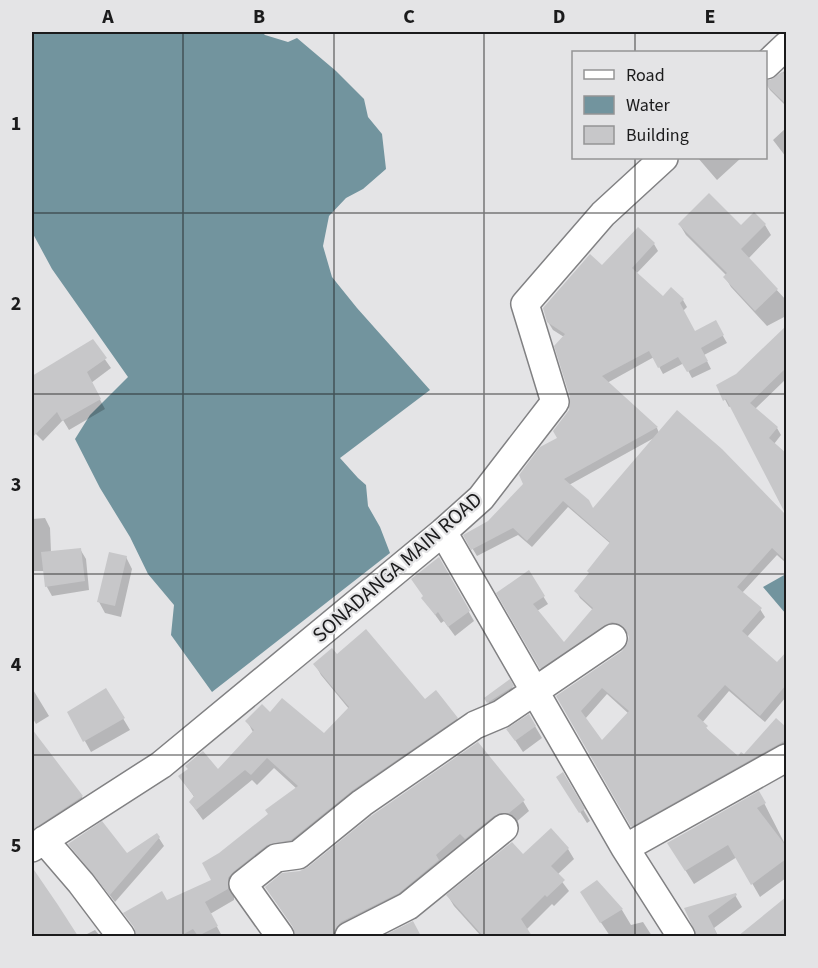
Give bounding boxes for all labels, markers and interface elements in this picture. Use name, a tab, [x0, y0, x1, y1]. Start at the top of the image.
text: A	[101, 3, 114, 31]
text: B	[253, 3, 265, 31]
text: C	[403, 3, 415, 31]
text: D	[553, 3, 565, 31]
text: E	[705, 3, 715, 31]
legend	[572, 51, 767, 159]
text: Road	[626, 63, 665, 88]
text: Water	[626, 93, 670, 118]
text: 1	[11, 110, 21, 138]
text: Building	[626, 123, 689, 148]
text: 2	[11, 290, 21, 318]
text: 3	[11, 471, 21, 499]
street label: SONADANGA MAIN ROAD	[306, 485, 488, 649]
text: 4	[11, 651, 22, 679]
text: 5	[11, 832, 21, 860]

